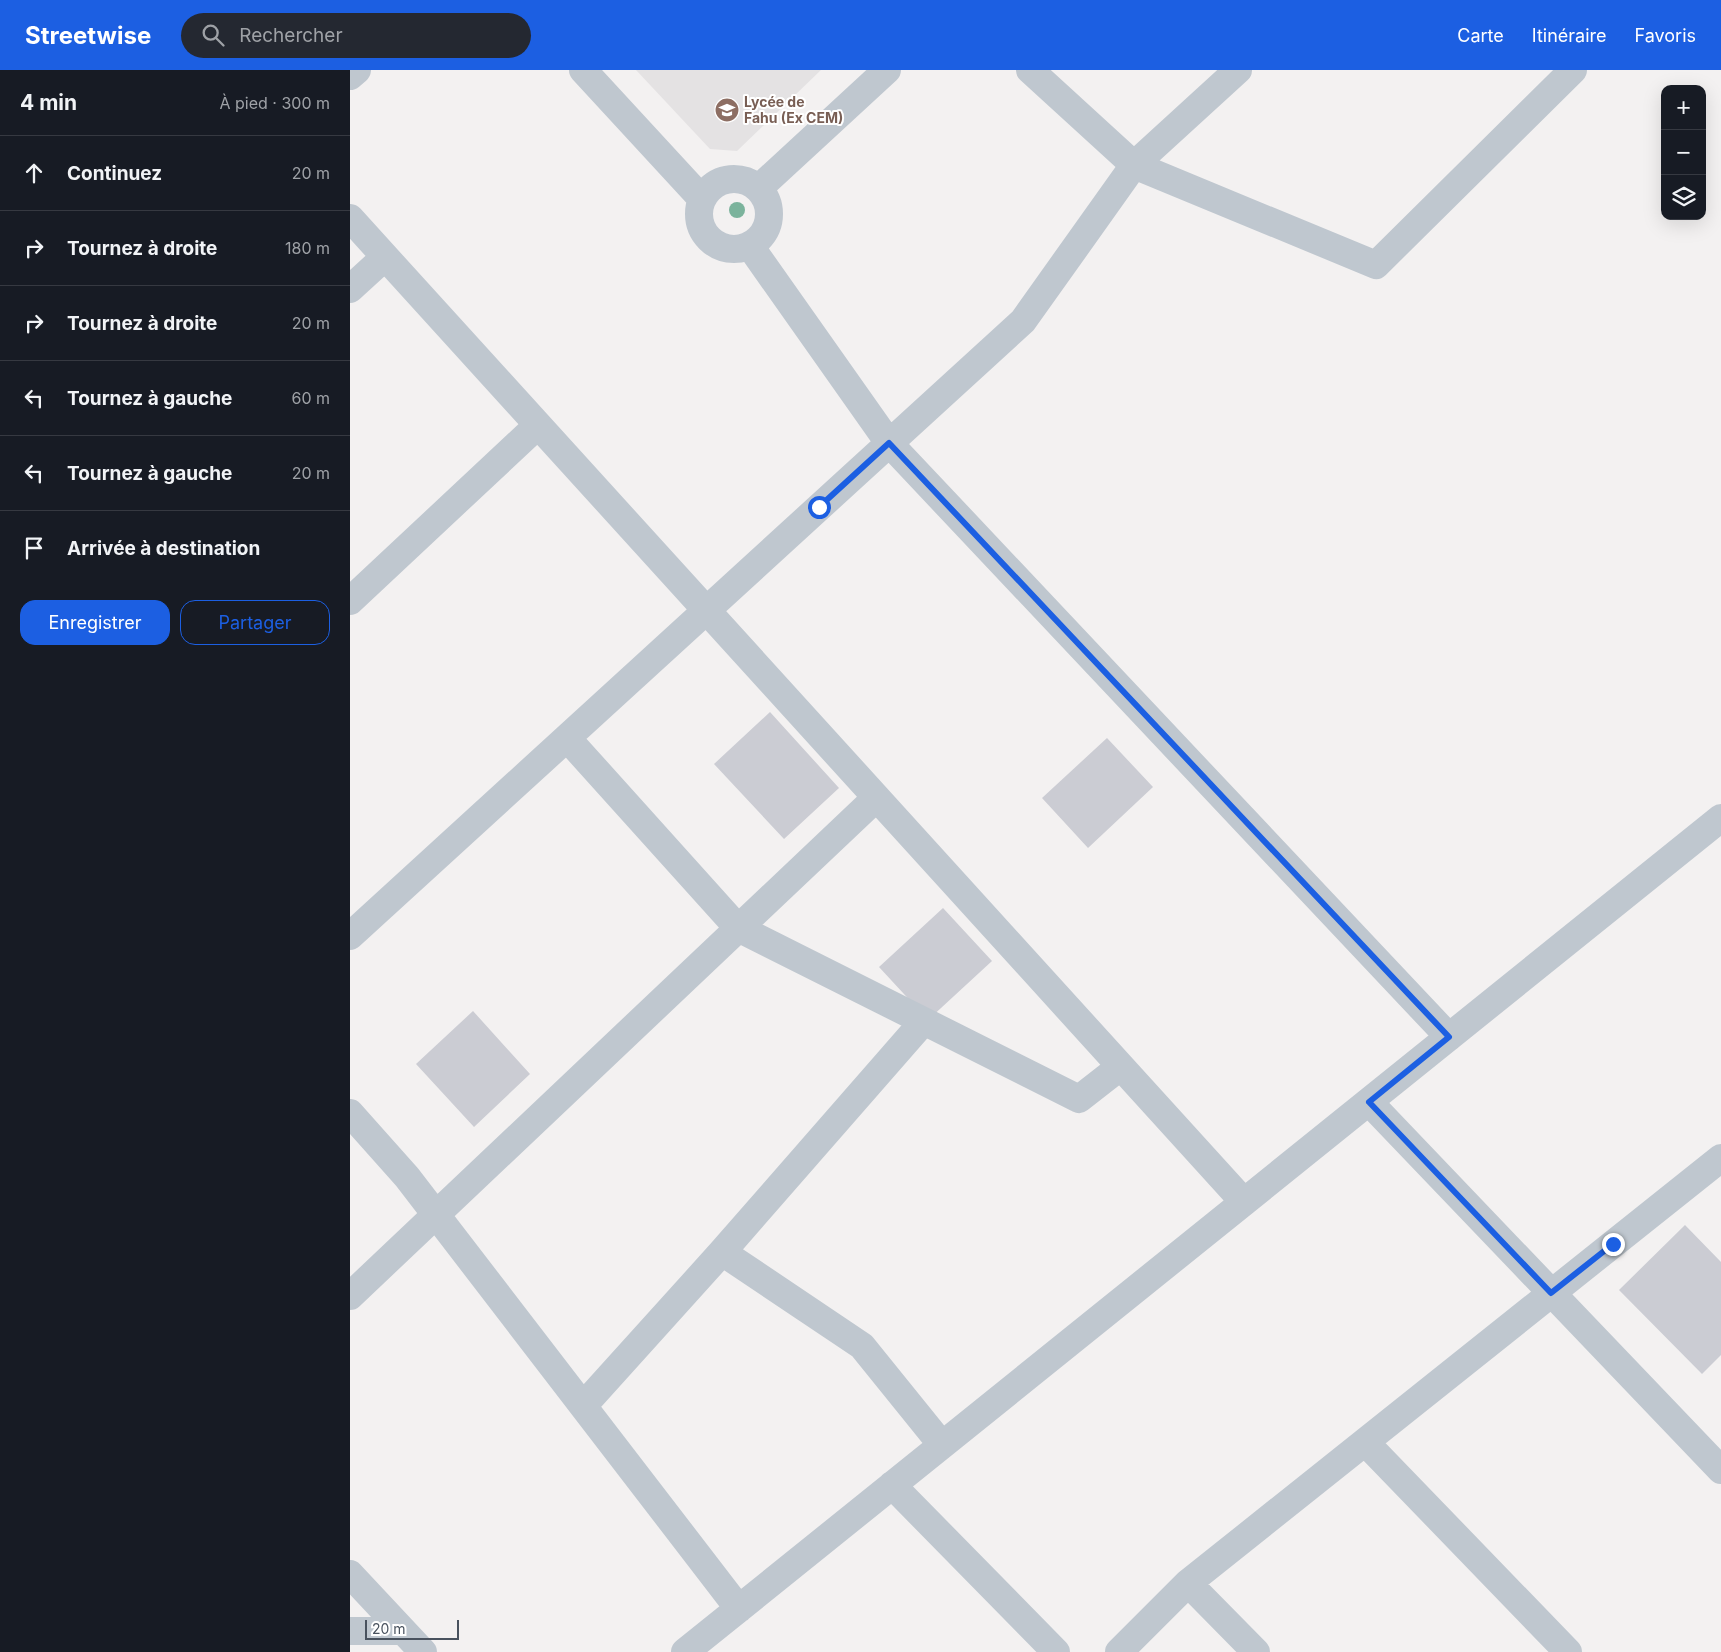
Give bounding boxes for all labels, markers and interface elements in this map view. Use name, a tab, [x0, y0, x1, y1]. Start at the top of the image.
search box	[181, 13, 531, 58]
text: Streetwise	[25, 21, 151, 50]
icon: search	[199, 21, 227, 49]
text: Rechercher	[239, 24, 343, 47]
text: Carte	[1457, 25, 1504, 46]
text: Itinéraire	[1532, 25, 1606, 46]
text: Favoris	[1634, 25, 1696, 46]
map controls	[1661, 85, 1706, 220]
button: +	[1661, 85, 1706, 130]
text: 4 min	[20, 90, 77, 115]
text: À pied · 300 m	[219, 93, 330, 113]
place label: Lycée de Fahu (Ex CEM)	[744, 93, 843, 126]
school or university icon: Lycée de Fahu (Ex CEM)	[714, 97, 740, 123]
button: −	[1661, 130, 1706, 175]
icon: ahead	[20, 159, 48, 187]
text: Continuez	[67, 162, 162, 185]
text: 20 m	[292, 163, 330, 183]
button: layers	[1661, 175, 1706, 220]
icon: right	[20, 234, 48, 262]
text: Tournez à droite	[67, 237, 217, 260]
text: 180 m	[285, 238, 330, 258]
icon: right	[20, 309, 48, 337]
text: Tournez à droite	[67, 312, 217, 335]
text: 20 m	[292, 313, 330, 333]
icon: left	[20, 384, 48, 412]
text: Tournez à gauche	[67, 387, 232, 410]
text: 60 m	[291, 388, 330, 408]
icon: left	[20, 459, 48, 487]
text: Tournez à gauche	[67, 462, 232, 485]
text: 20 m	[292, 463, 330, 483]
route start	[808, 496, 831, 519]
icon: arrive	[20, 534, 48, 562]
text: Arrivée à destination	[67, 537, 260, 560]
button: Enregistrer	[20, 600, 170, 645]
button: Partager	[180, 600, 330, 645]
route end	[1602, 1233, 1625, 1256]
scale bar	[365, 1617, 459, 1640]
text: 20 m	[372, 1620, 406, 1637]

